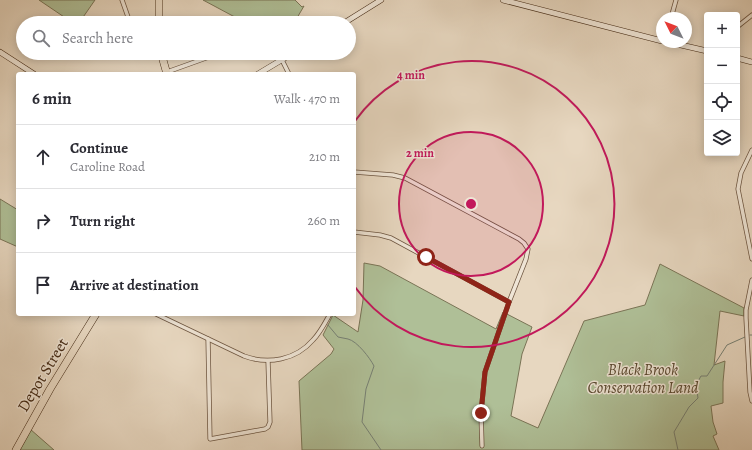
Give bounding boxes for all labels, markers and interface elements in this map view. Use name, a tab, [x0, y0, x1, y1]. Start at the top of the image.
north arrow	[656, 12, 692, 48]
map controls	[704, 12, 740, 156]
button: +	[704, 12, 740, 48]
search box	[16, 16, 356, 60]
icon: search	[30, 27, 52, 49]
text: Search here	[62, 28, 133, 48]
button: −	[704, 48, 740, 84]
text: 4 min	[397, 67, 425, 83]
button: locate	[704, 84, 740, 120]
text: 6 min	[32, 87, 72, 110]
text: Walk · 470 m	[274, 90, 340, 107]
button: layers	[704, 120, 740, 156]
text: Continue	[70, 138, 128, 158]
text: 2 min	[406, 145, 434, 161]
icon: ahead	[32, 146, 54, 168]
text: 210 m	[309, 148, 340, 165]
text: Caroline Road	[70, 158, 145, 175]
centre of rings	[464, 197, 478, 211]
icon: right	[32, 210, 54, 232]
text: Turn right	[70, 211, 135, 231]
text: 260 m	[307, 212, 340, 229]
route start	[417, 248, 435, 266]
icon: arrive	[32, 274, 54, 296]
text: Arrive at destination	[70, 275, 199, 295]
street label: Depot Street	[12, 334, 74, 416]
park label: Black Brook Conservation Land	[588, 359, 699, 399]
route end	[472, 404, 490, 422]

